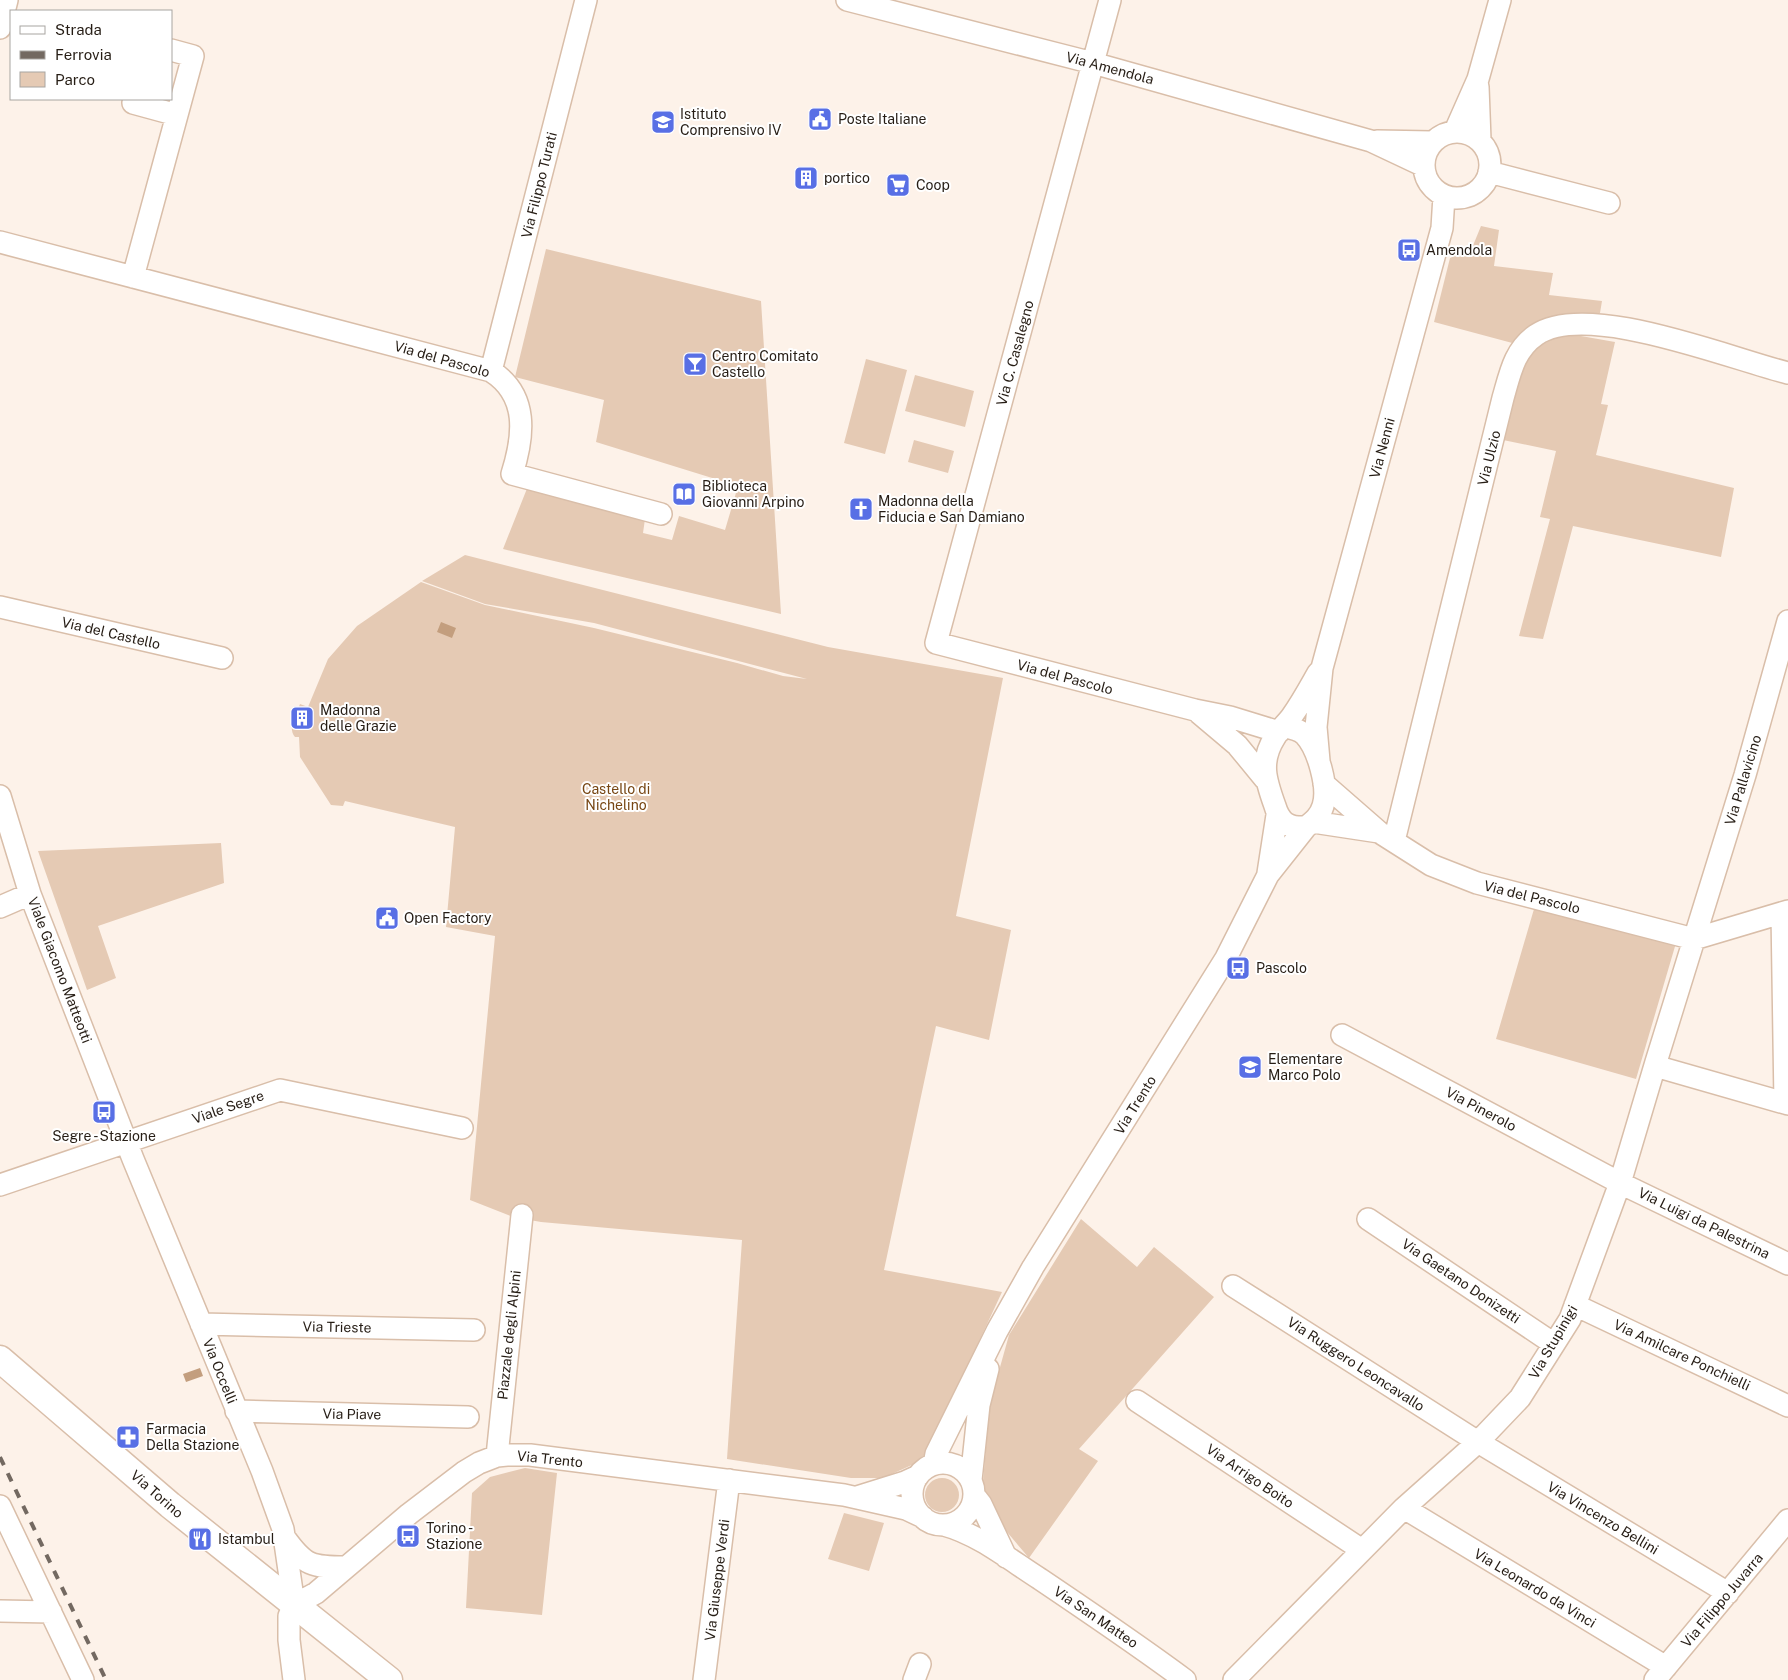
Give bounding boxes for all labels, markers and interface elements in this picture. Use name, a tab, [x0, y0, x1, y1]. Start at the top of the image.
legend	[10, 10, 172, 100]
text: Strada	[55, 21, 102, 38]
text: Ferrovia	[55, 46, 112, 63]
street label: Via Amendola	[1064, 49, 1156, 87]
text: Parco	[55, 71, 95, 88]
place label: Istituto Comprensivo IV	[680, 106, 782, 138]
public building icon: Poste Italiane	[807, 106, 833, 132]
school or university icon: Istituto Comprensivo IV	[650, 109, 676, 135]
place label: Poste Italiane	[838, 111, 927, 127]
street label: Via Filippo Turati	[518, 130, 560, 240]
building icon: portico	[793, 165, 819, 191]
place label: portico	[824, 170, 870, 186]
supermarket icon: Coop	[885, 172, 911, 198]
place label: Coop	[916, 177, 950, 193]
bus stop icon: Amendola	[1396, 237, 1422, 263]
place label: Amendola	[1426, 242, 1492, 258]
street label: Via C. Casalegno	[993, 298, 1037, 408]
street label: Via del Pascolo	[392, 338, 492, 380]
place label: Centro Comitato Castello	[712, 348, 819, 380]
bar icon: Centro Comitato Castello	[682, 351, 708, 377]
street label: Via Nenni	[1366, 416, 1398, 480]
street label: Via Ulzio	[1474, 429, 1504, 487]
place label: Biblioteca Giovanni Arpino	[702, 478, 805, 510]
library icon: Biblioteca Giovanni Arpino	[671, 481, 697, 507]
place label: Madonna della Fiducia e San Damiano	[878, 493, 1025, 525]
church icon: Madonna della Fiducia e San Damiano	[848, 496, 874, 522]
street label: Via del Castello	[60, 614, 162, 652]
street label: Via del Pascolo	[1015, 657, 1115, 698]
place label: Madonna delle Grazie	[320, 702, 397, 734]
building icon: Madonna delle Grazie	[289, 705, 315, 731]
street label: Via Pallavicino	[1722, 733, 1764, 827]
park label: Castello di Nichelino	[582, 781, 650, 813]
street label: Via del Pascolo	[1482, 877, 1582, 917]
street label: Viale Giacomo Matteotti	[25, 895, 95, 1045]
public building icon: Open Factory	[374, 905, 400, 931]
place label: Open Factory	[404, 910, 492, 926]
bus stop icon: Pascolo	[1225, 955, 1251, 981]
place label: Pascolo	[1256, 960, 1307, 976]
place label: Elementare Marco Polo	[1268, 1051, 1343, 1083]
school or university icon: Elementare Marco Polo	[1237, 1054, 1263, 1080]
street label: Via Trento	[1111, 1073, 1159, 1137]
street label: Via Pinerolo	[1443, 1084, 1519, 1134]
street label: Viale Segre	[190, 1087, 266, 1127]
bus stop icon: Segre - Stazione	[91, 1099, 117, 1125]
place label: Segre - Stazione	[52, 1128, 156, 1144]
street label: Via Luigi da Palestrina	[1636, 1184, 1772, 1262]
street label: Via Gaetano Donizetti	[1399, 1235, 1523, 1327]
street label: Piazzale degli Alpini	[494, 1270, 524, 1400]
street label: Via Stupinigi	[1525, 1302, 1581, 1382]
street label: Via Ruggero Leoncavallo	[1284, 1314, 1428, 1414]
street label: Via Amilcare Ponchielli	[1611, 1316, 1753, 1394]
street label: Via Trieste	[302, 1318, 372, 1336]
street label: Via Occelli	[200, 1336, 240, 1406]
street label: Via Piave	[322, 1405, 382, 1423]
place label: Farmacia Della Stazione	[146, 1421, 239, 1453]
pharmacy icon: Farmacia Della Stazione	[115, 1424, 141, 1450]
street label: Via Arrigo Boito	[1203, 1441, 1297, 1511]
street label: Via Trento	[516, 1448, 584, 1470]
street label: Via Torino	[127, 1467, 187, 1521]
street label: Via Vincenzo Bellini	[1545, 1478, 1661, 1558]
street label: Via Giuseppe Verdi	[702, 1518, 732, 1642]
place label: Torino - Stazione	[426, 1520, 482, 1552]
bus stop icon: Torino - Stazione	[395, 1523, 421, 1549]
restaurant icon: Istambul	[187, 1526, 213, 1552]
place label: Istambul	[218, 1531, 275, 1547]
street label: Via Leonardo da Vinci	[1471, 1545, 1599, 1631]
street label: Via Filippo Juvarra	[1678, 1550, 1766, 1650]
street label: Via San Matteo	[1051, 1583, 1141, 1651]

